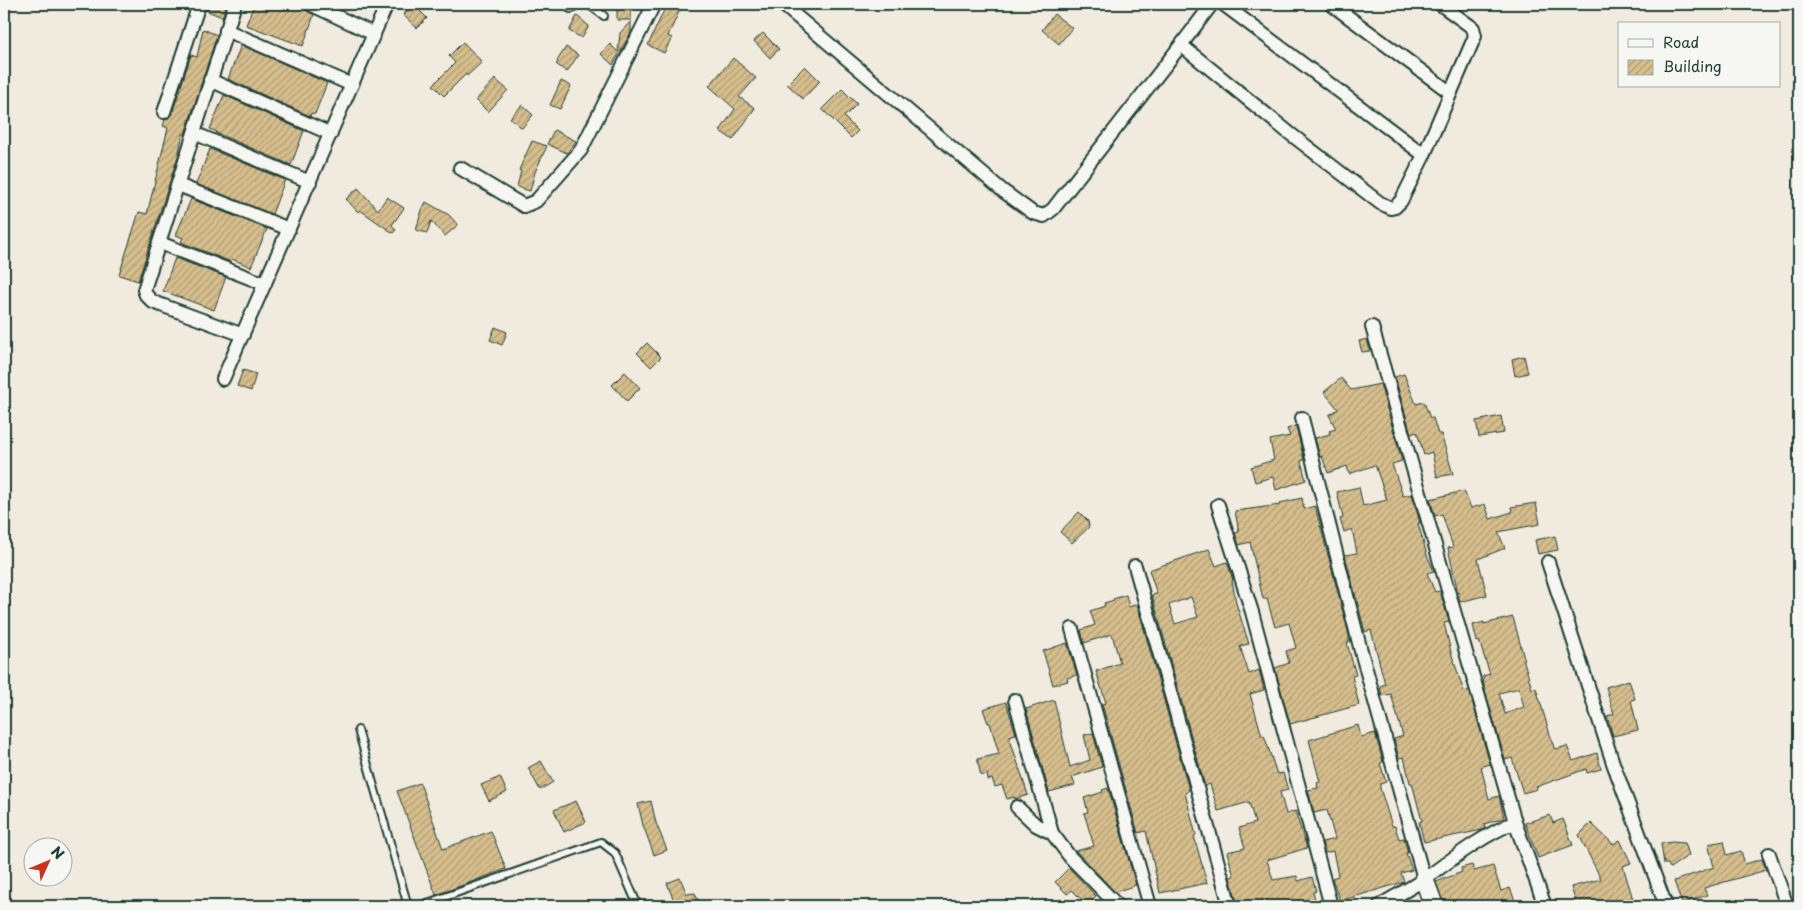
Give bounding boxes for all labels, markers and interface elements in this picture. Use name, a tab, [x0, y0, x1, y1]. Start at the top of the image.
legend	[1618, 22, 1780, 88]
text: Road	[1663, 30, 1699, 53]
text: Building	[1663, 54, 1722, 77]
north arrow	[22, 838, 72, 888]
text: N	[46, 841, 69, 864]

